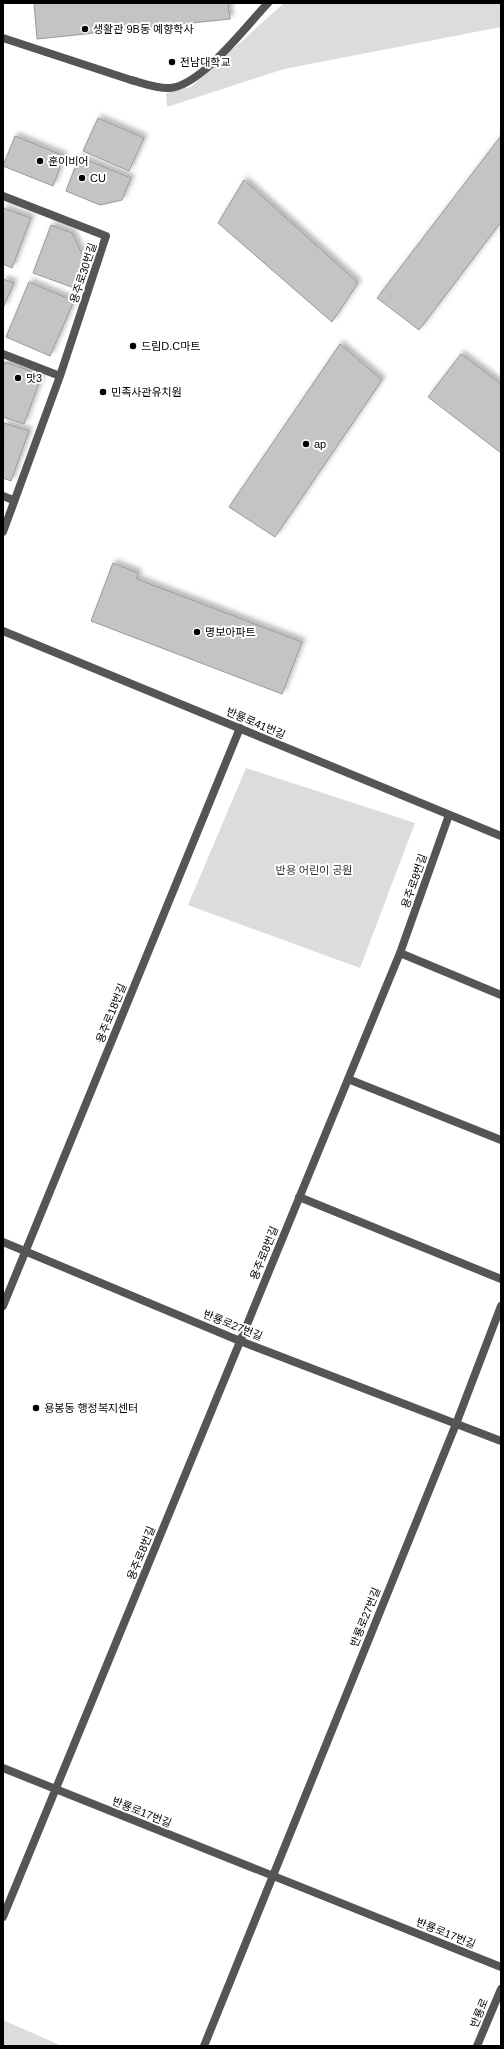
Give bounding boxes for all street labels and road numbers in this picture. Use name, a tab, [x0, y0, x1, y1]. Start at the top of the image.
street label: 용주로30번길	[68, 241, 98, 305]
street label: 반룡로41번길	[225, 705, 287, 741]
street label: 용주로8번길	[399, 852, 429, 910]
street label: 용주로18번길	[94, 982, 128, 1044]
street label: 용주로8번길	[248, 1224, 280, 1282]
street label: 반룡로27번길	[202, 1308, 264, 1342]
street label: 용주로8번길	[125, 1524, 157, 1582]
street label: 반룡로27번길	[348, 1586, 382, 1648]
street label: 반룡로17번길	[111, 1795, 173, 1829]
street label: 반룡로17번길	[415, 1916, 477, 1950]
street label: 반룡로	[468, 1997, 490, 2029]

